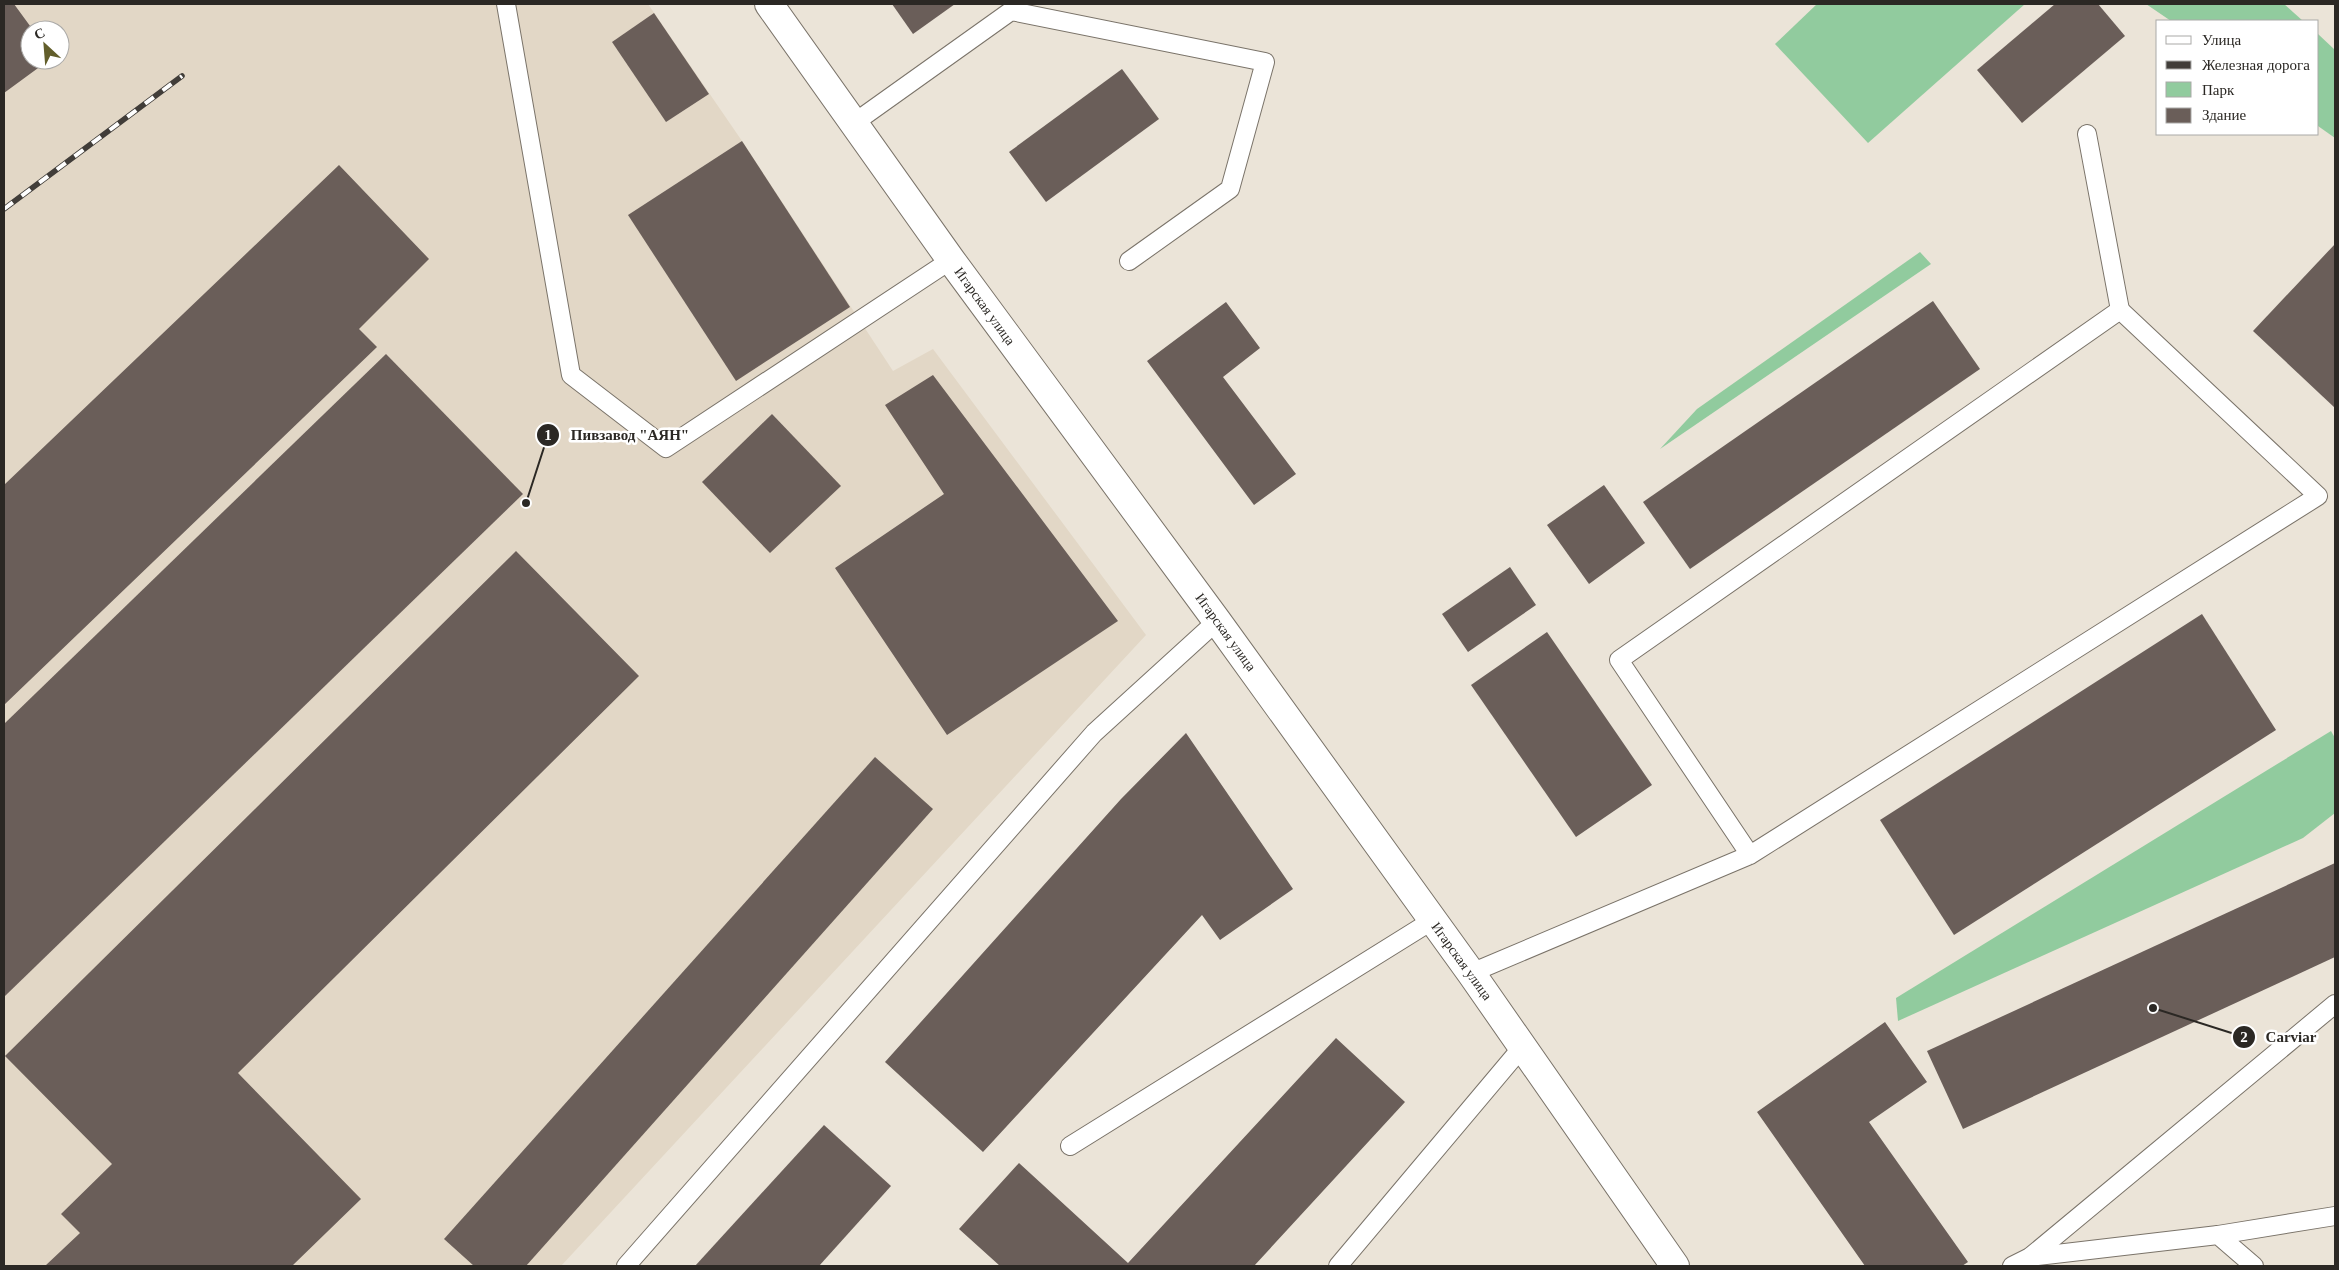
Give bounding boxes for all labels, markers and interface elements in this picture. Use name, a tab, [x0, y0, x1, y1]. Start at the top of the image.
north arrow	[20, 20, 70, 70]
legend	[2156, 20, 2319, 135]
text: С	[32, 25, 47, 43]
text: Улица	[2202, 32, 2241, 48]
text: Железная дорога	[2202, 57, 2310, 73]
text: Парк	[2202, 82, 2235, 98]
text: Здание	[2202, 107, 2246, 123]
street label: Игарская улица	[951, 264, 1018, 349]
callout: Пивзавод "АЯН"	[535, 420, 699, 450]
text: 1	[544, 427, 552, 443]
text: Пивзавод "АЯН"	[571, 427, 689, 443]
street label: Игарская улица	[1192, 590, 1259, 675]
street label: Игарская улица	[1428, 919, 1495, 1004]
callout: Carviar	[2231, 1022, 2327, 1052]
text: 2	[2240, 1029, 2248, 1045]
text: Carviar	[2266, 1029, 2317, 1045]

